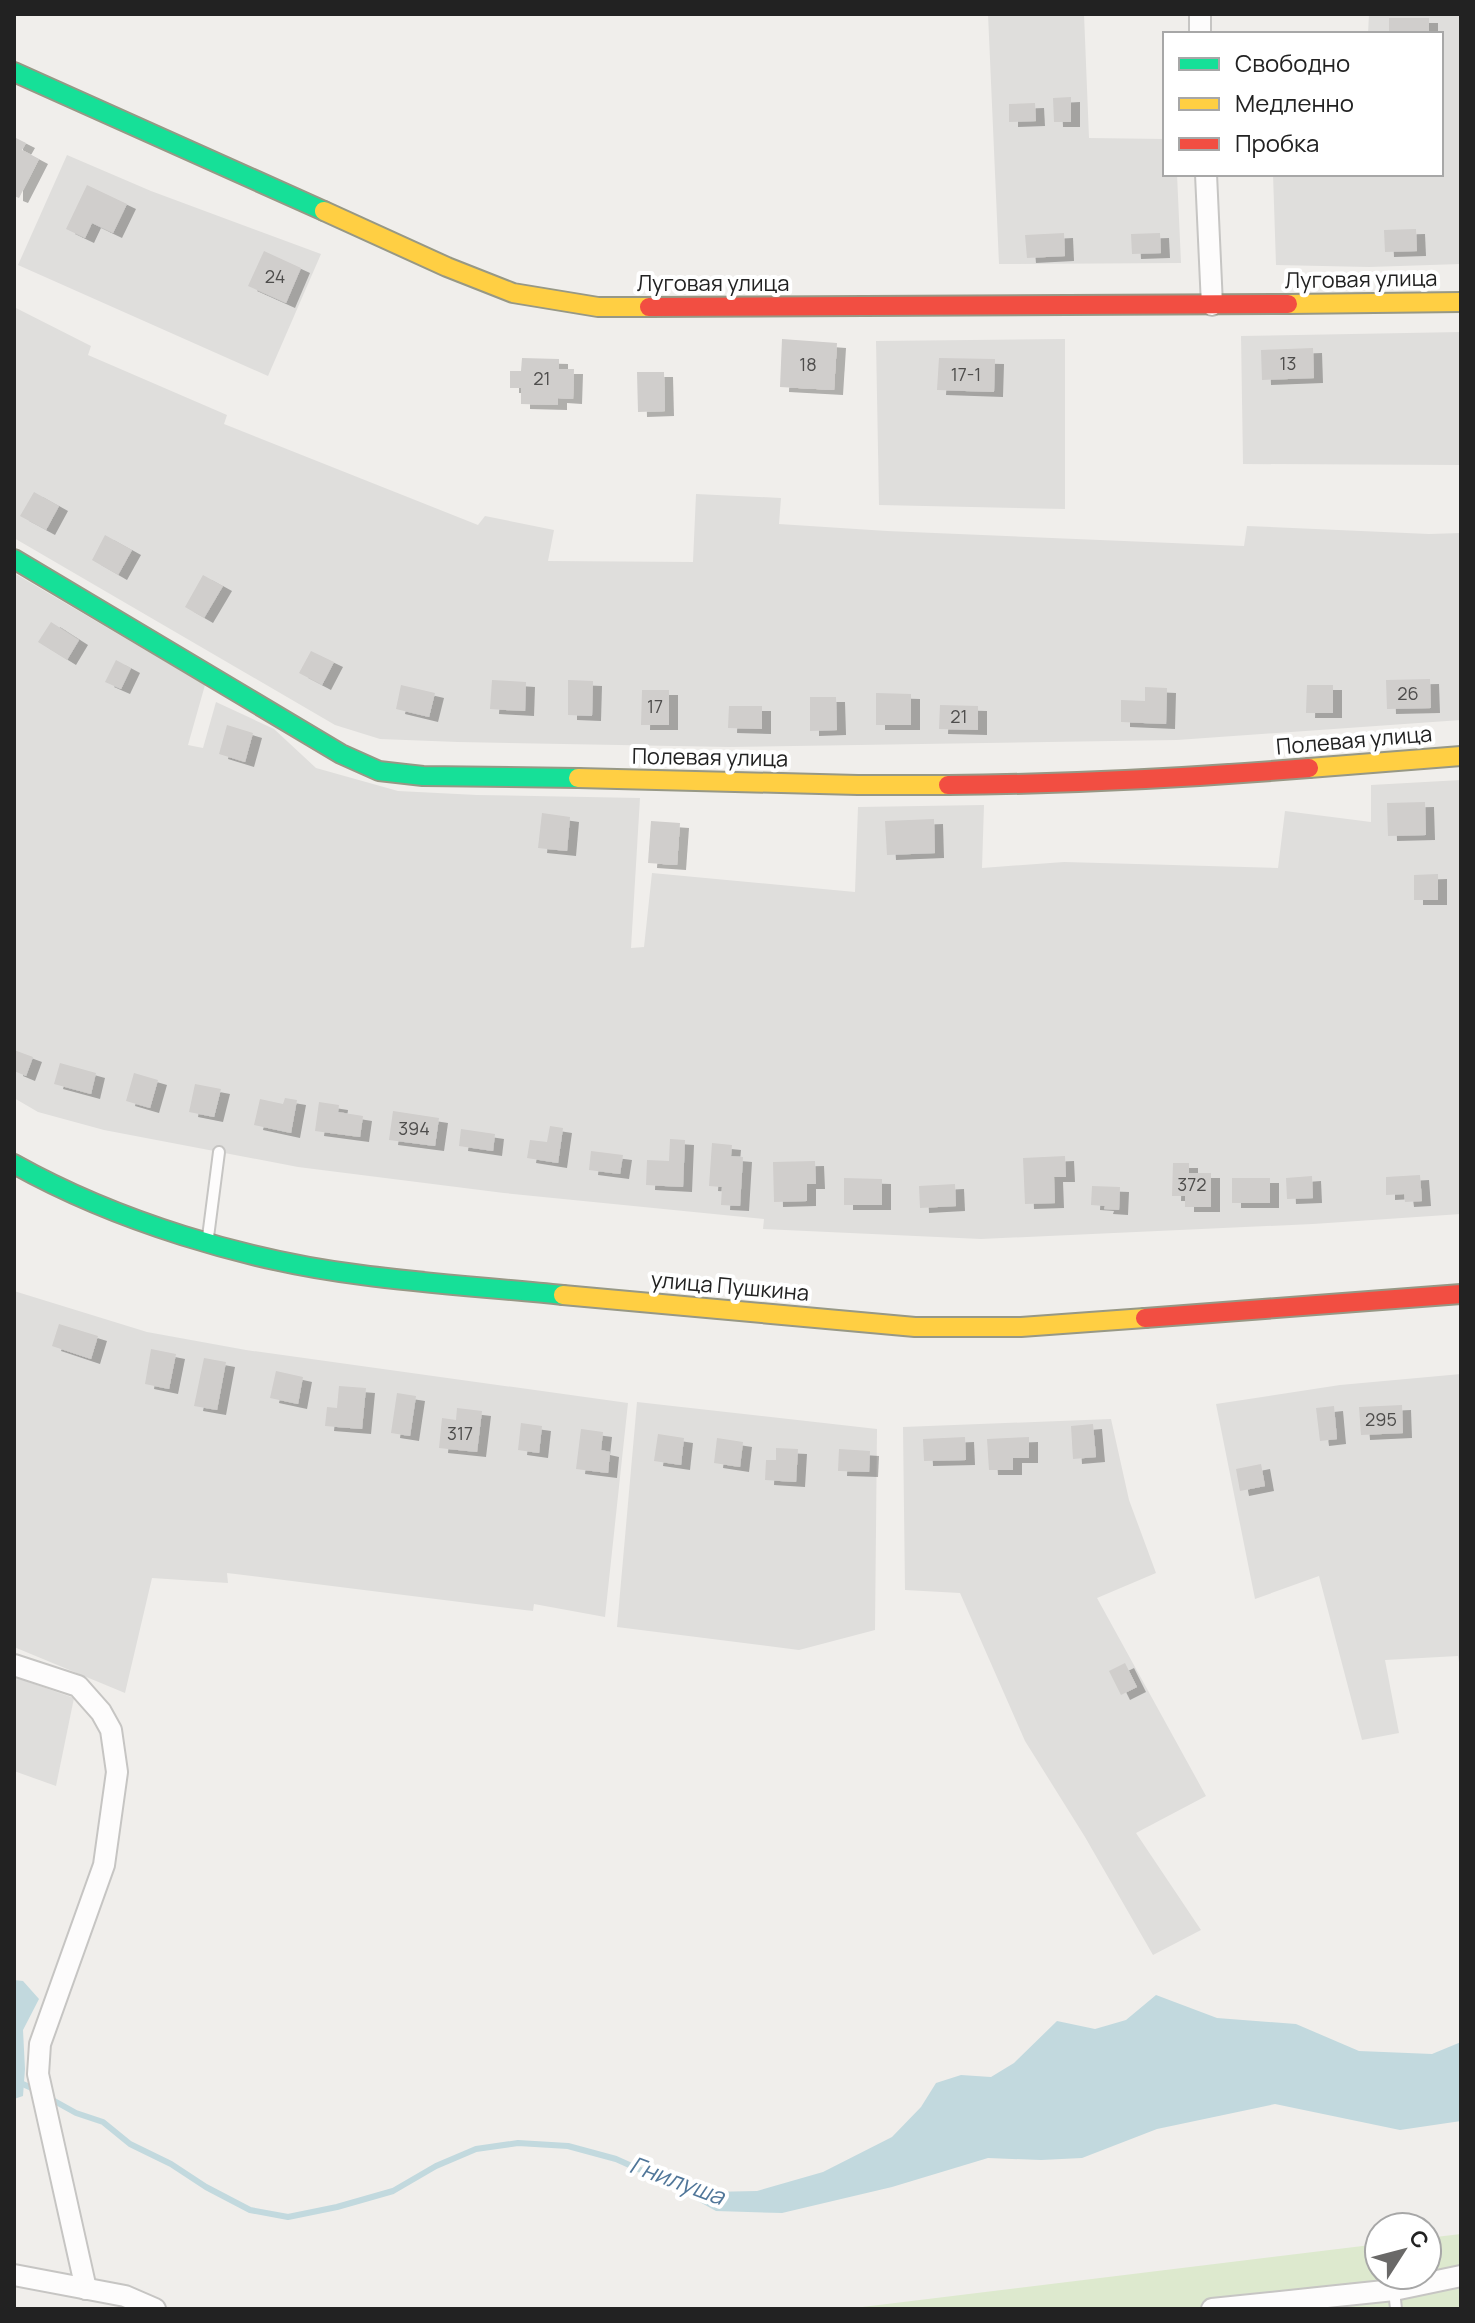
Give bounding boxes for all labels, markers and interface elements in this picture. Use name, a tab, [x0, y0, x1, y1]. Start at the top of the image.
legend	[1163, 32, 1443, 176]
text: Свободно	[1235, 46, 1350, 79]
text: Медленно	[1235, 86, 1354, 119]
text: Пробка	[1235, 126, 1319, 159]
street label: Луговая улица	[1284, 263, 1438, 295]
house number: 24	[265, 264, 285, 288]
street label: Луговая улица	[637, 268, 789, 298]
house number: 13	[1280, 351, 1296, 375]
house number: 18	[799, 352, 817, 376]
house number: 17-1	[951, 362, 981, 386]
house number: 21	[533, 366, 551, 390]
house number: 26	[1397, 681, 1419, 705]
house number: 17	[647, 694, 663, 718]
house number: 21	[950, 704, 968, 728]
street label: Полевая улица	[1275, 718, 1433, 762]
street label: Полевая улица	[632, 741, 788, 773]
house number: 394	[398, 1116, 430, 1140]
house number: 372	[1177, 1172, 1207, 1196]
street label: улица Пушкина	[650, 1264, 810, 1308]
house number: 295	[1365, 1407, 1397, 1431]
house number: 317	[447, 1421, 473, 1445]
water label: Гнилуша	[626, 2147, 731, 2213]
north arrow	[1363, 2211, 1443, 2291]
text: С	[1402, 2224, 1436, 2255]

